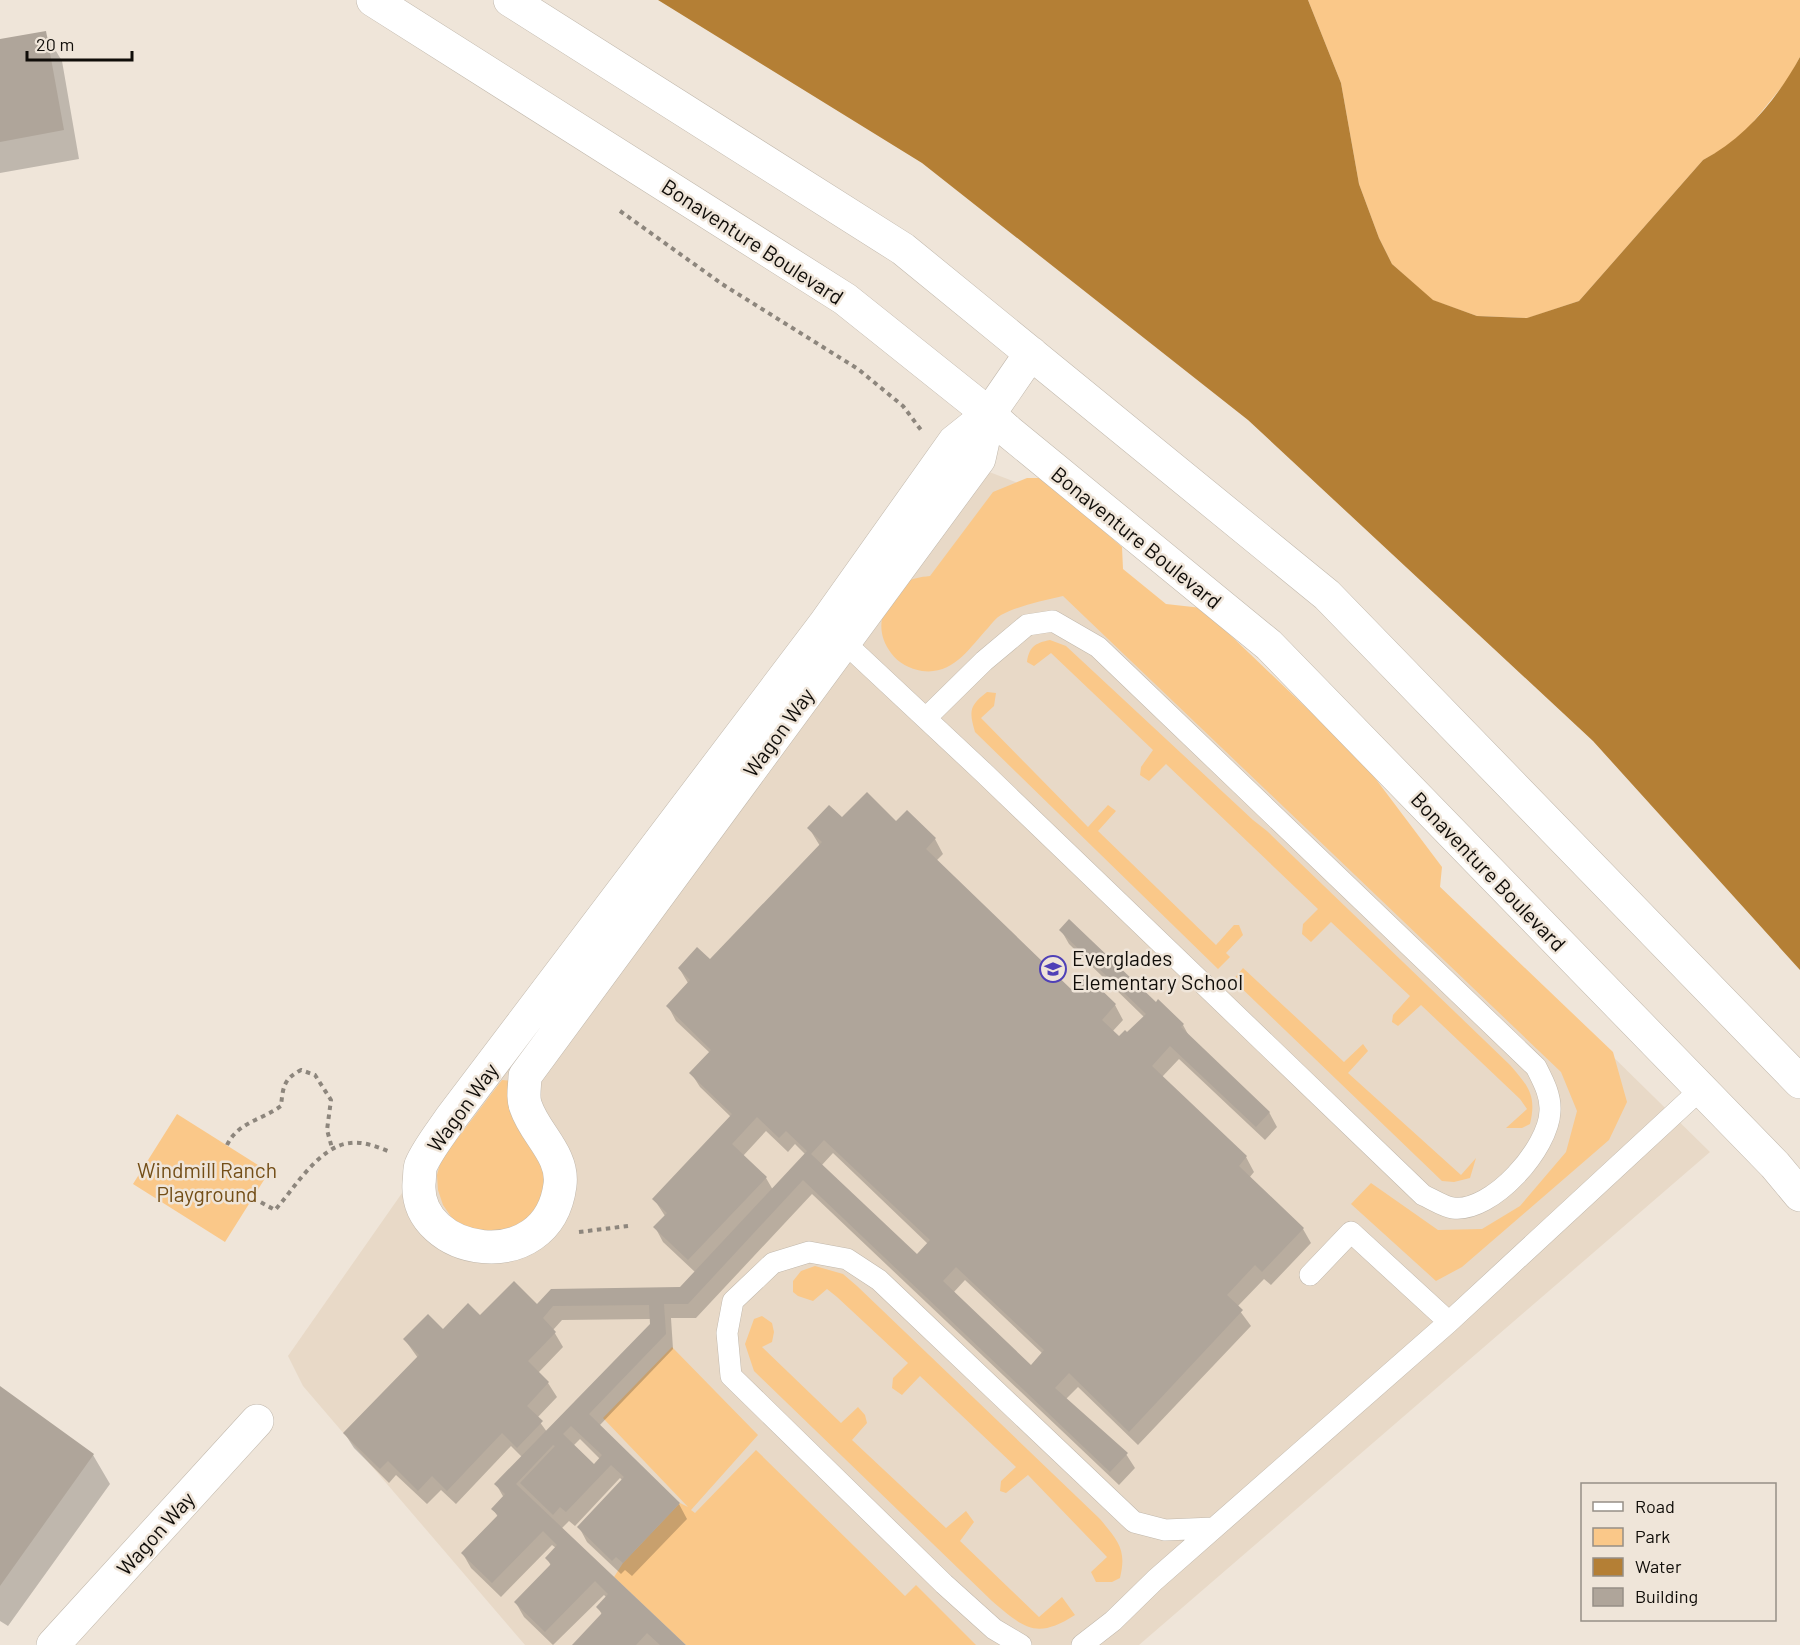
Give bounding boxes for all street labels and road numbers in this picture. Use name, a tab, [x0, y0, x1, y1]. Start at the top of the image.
street label: Bonaventure Boulevard	[657, 173, 849, 309]
street label: Bonaventure Boulevard	[1047, 461, 1227, 613]
street label: Wagon Way	[737, 682, 819, 781]
street label: Bonaventure Boulevard	[1407, 786, 1571, 956]
street label: Wagon Way	[421, 1057, 503, 1156]
street label: Wagon Way	[111, 1486, 199, 1580]

